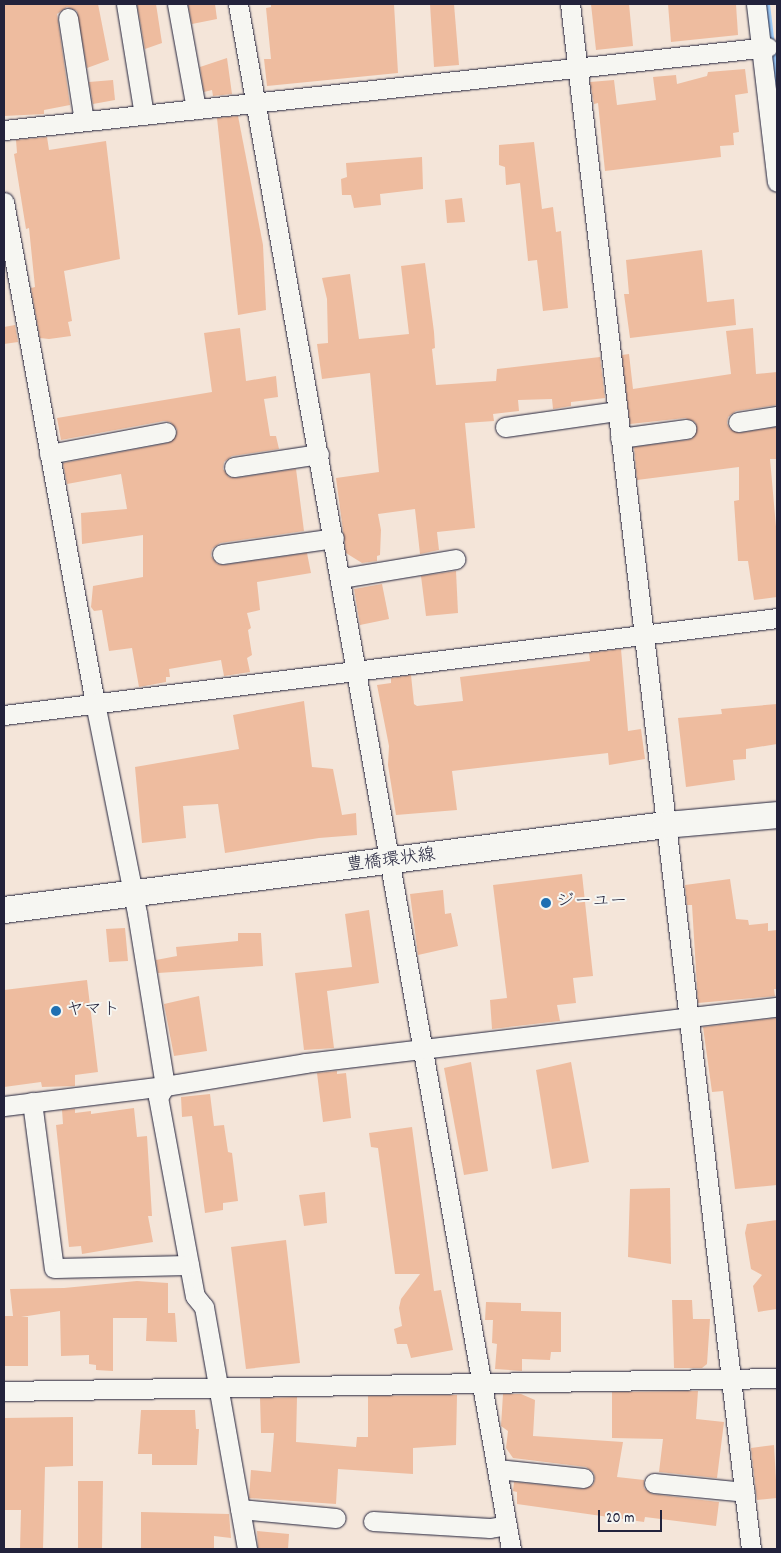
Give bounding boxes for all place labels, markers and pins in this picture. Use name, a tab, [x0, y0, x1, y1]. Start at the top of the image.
place label: ジーユー	[556, 892, 627, 914]
marker: ジーユー	[540, 897, 552, 909]
place label: ヤマト	[66, 1000, 120, 1022]
marker: ヤマト	[50, 1005, 62, 1017]

